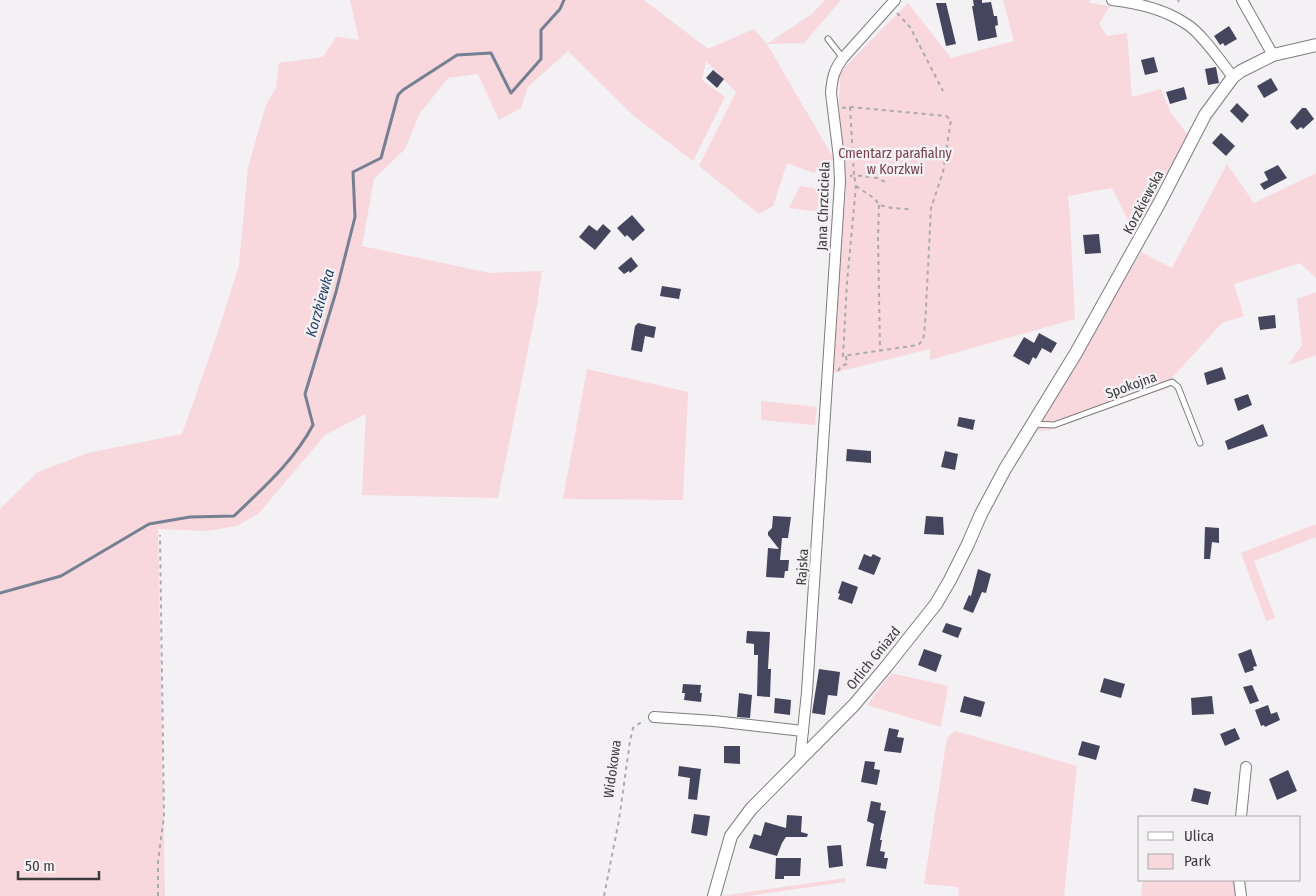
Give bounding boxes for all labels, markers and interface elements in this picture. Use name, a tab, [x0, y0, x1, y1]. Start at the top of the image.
park label: Cmentarz parafialny w Korzkwi	[838, 145, 953, 178]
street label: Jana Chrzciciela	[813, 161, 834, 251]
street label: Korzkiewska	[1119, 167, 1167, 237]
water label: Korzkiewka	[302, 267, 338, 339]
street label: Spokojna	[1103, 368, 1159, 403]
street label: Rajska	[793, 548, 812, 586]
street label: Orlich Gniazd	[843, 623, 904, 693]
street label: Widokowa	[600, 739, 625, 799]
legend	[1138, 816, 1301, 881]
text: Ulica	[1184, 827, 1214, 845]
scale bar	[18, 848, 99, 880]
text: Park	[1184, 852, 1211, 870]
text: 50 m	[25, 857, 55, 875]

